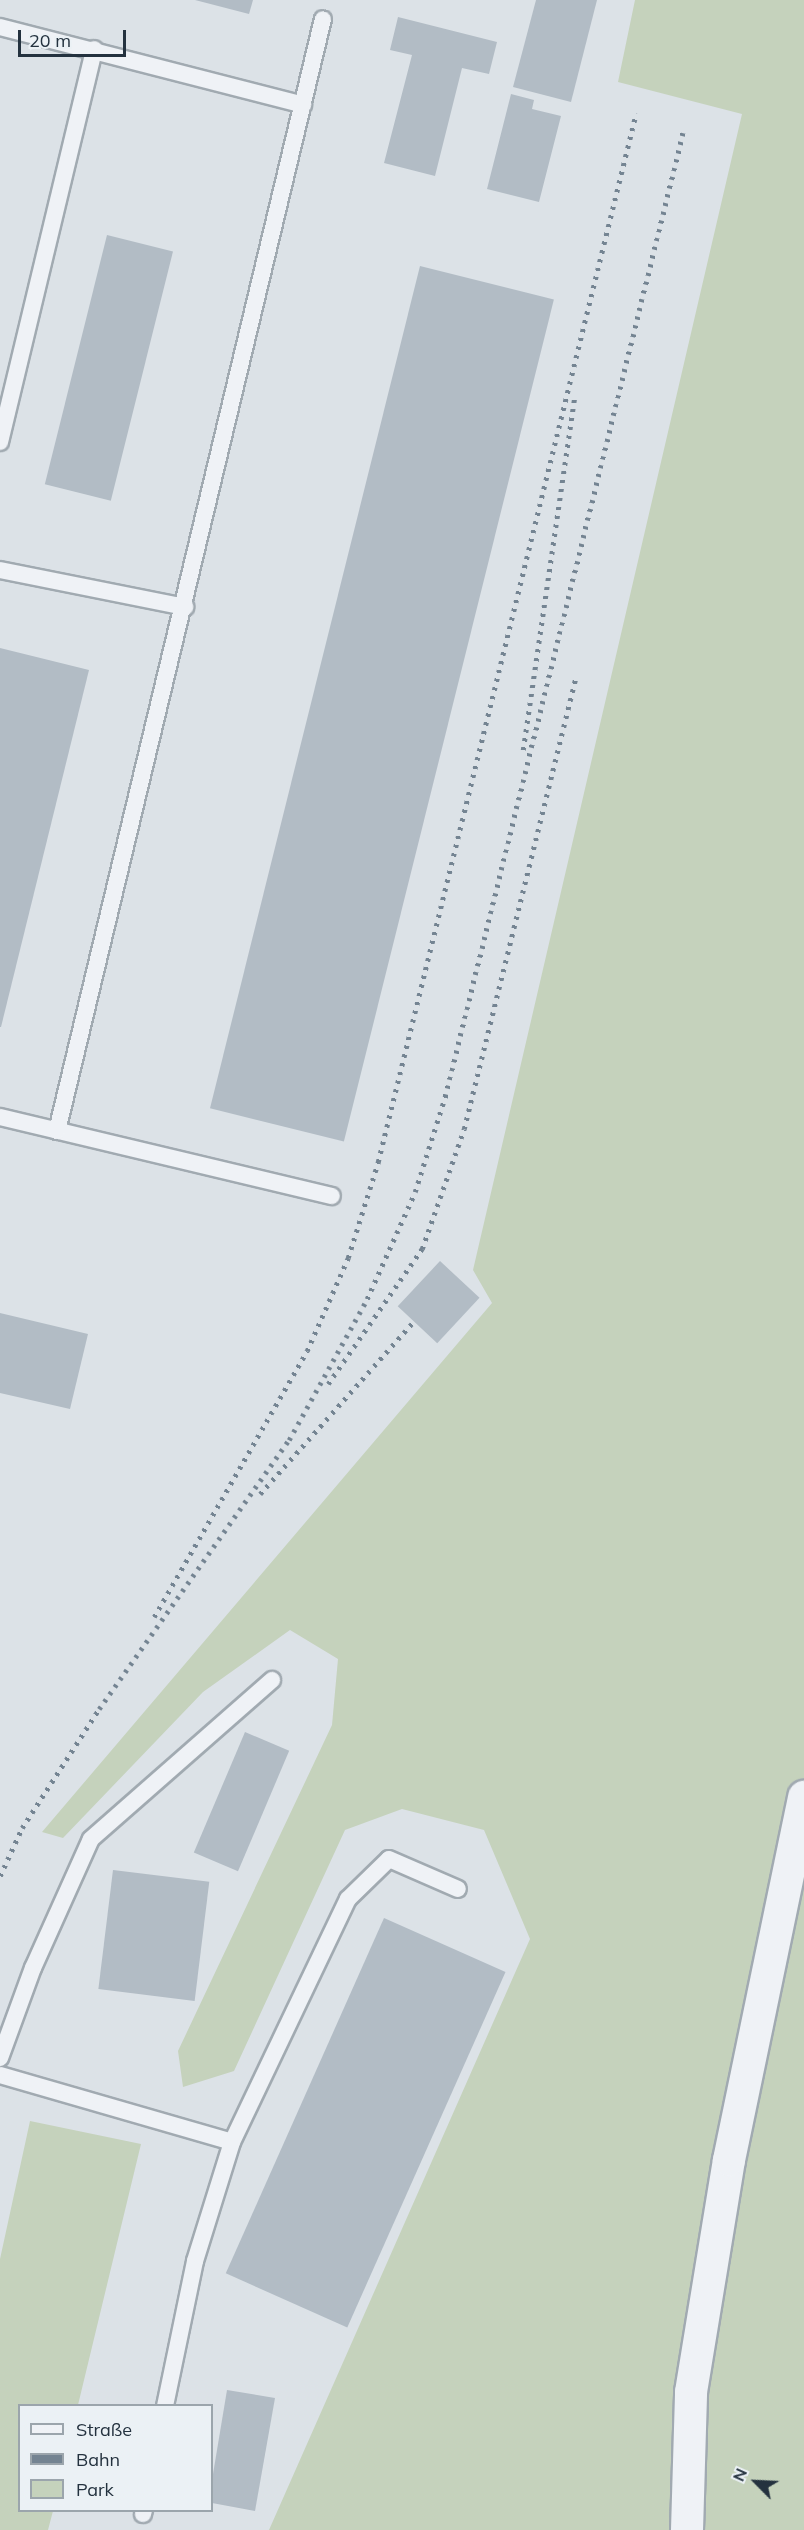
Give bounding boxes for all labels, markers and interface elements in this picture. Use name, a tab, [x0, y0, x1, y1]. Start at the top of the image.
scale bar	[21, 18, 129, 56]
text: 20 m	[29, 29, 71, 52]
legend	[18, 2404, 213, 2512]
text: Straße	[76, 2418, 132, 2441]
text: Bahn	[76, 2448, 120, 2471]
north arrow	[726, 2452, 786, 2512]
text: N	[728, 2465, 751, 2484]
text: Park	[76, 2478, 114, 2501]

